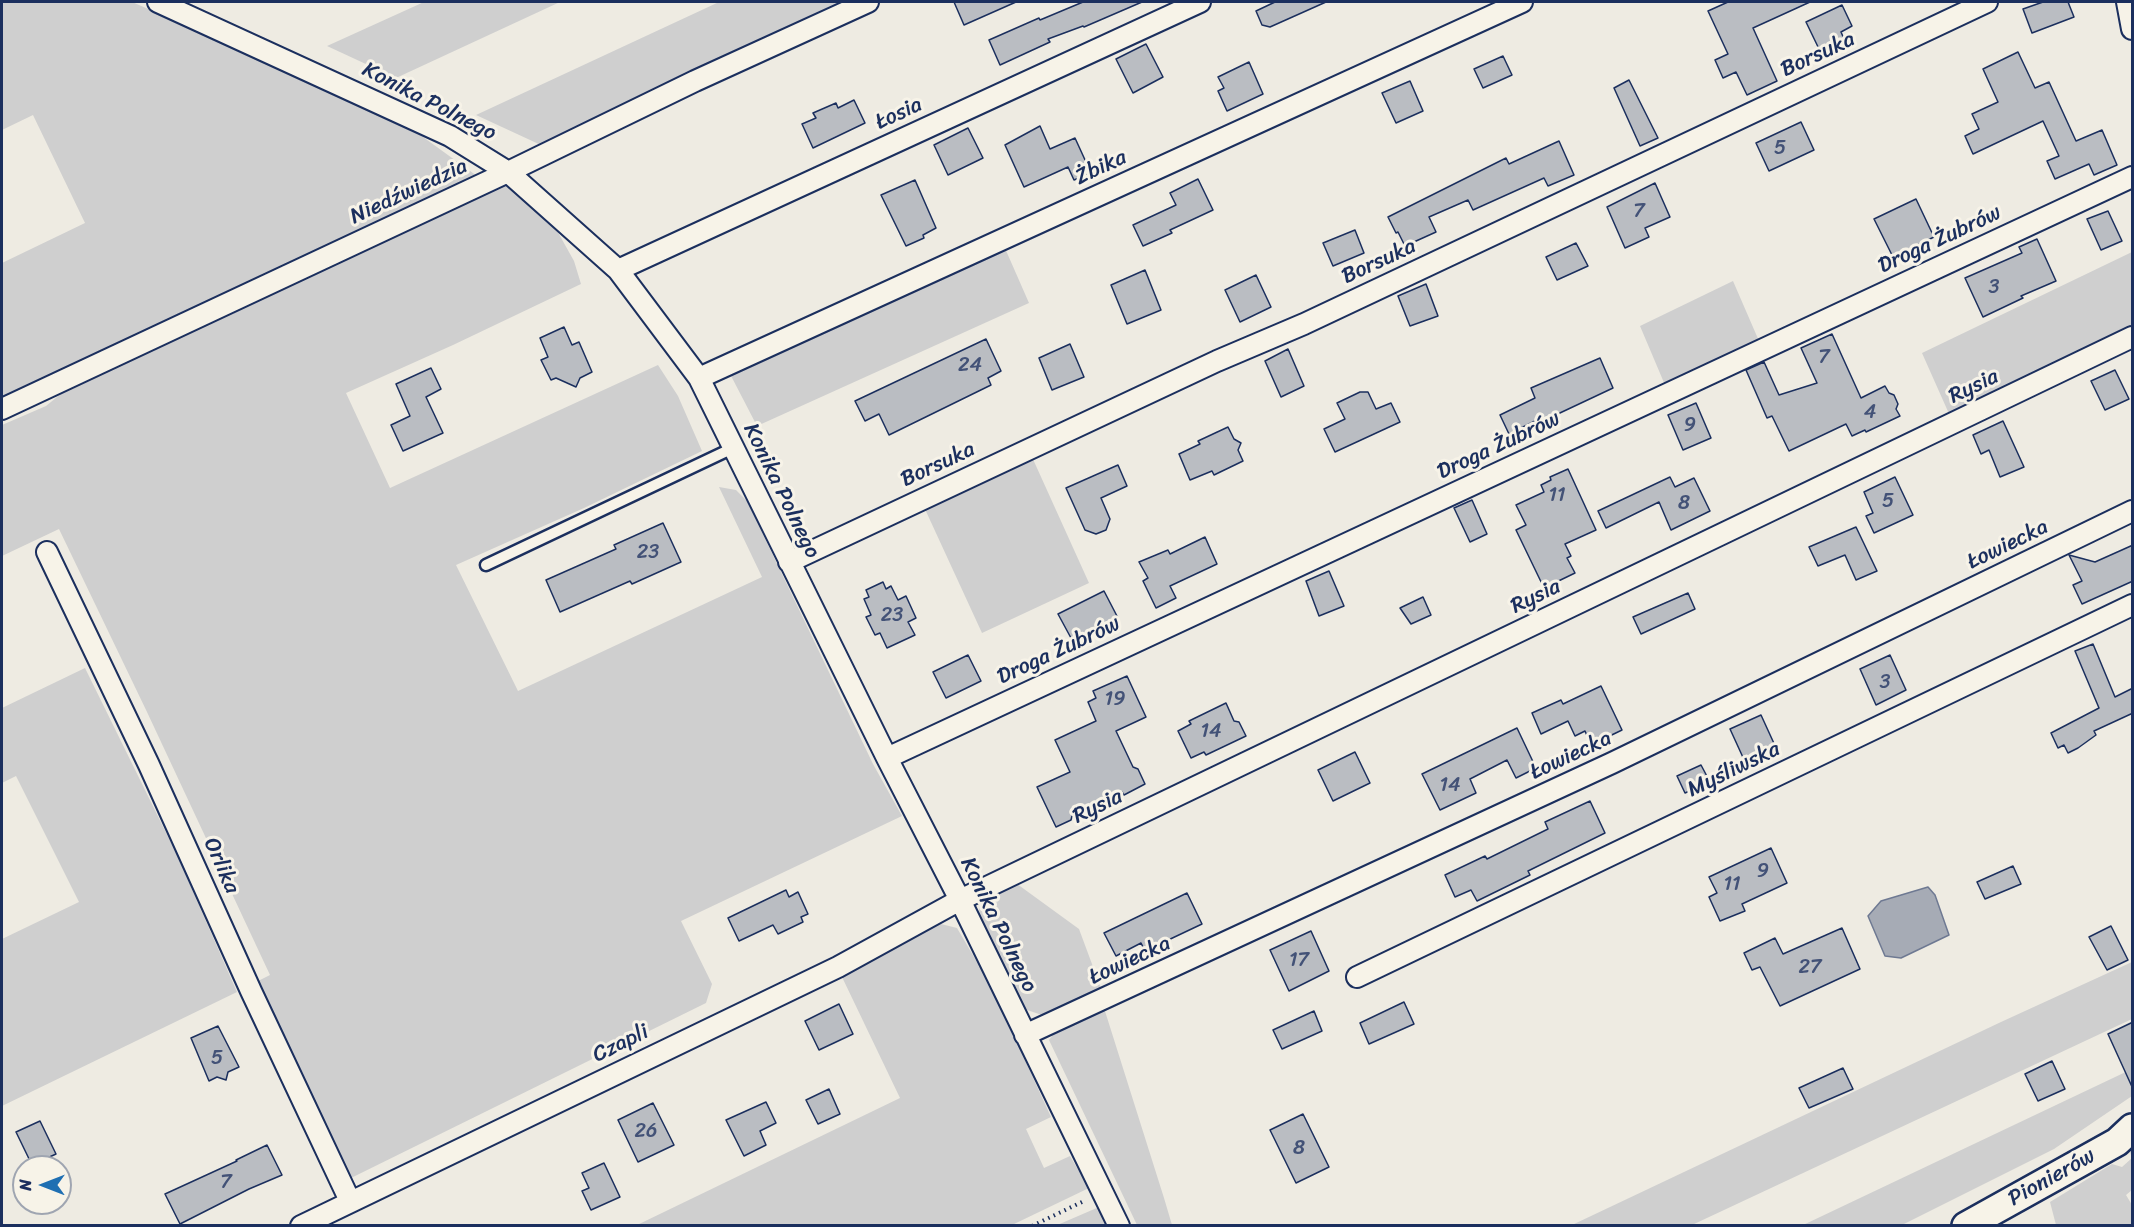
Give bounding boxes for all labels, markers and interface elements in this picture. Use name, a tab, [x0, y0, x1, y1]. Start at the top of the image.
street label: Borsuka	[1777, 26, 1859, 84]
street label: Konika Polnego	[358, 57, 500, 147]
street label: Łosia	[871, 92, 927, 136]
house number: 5	[1774, 137, 1786, 161]
street label: Żbika	[1071, 145, 1131, 191]
street label: Niedźwiedzia	[346, 153, 472, 231]
house number: 7	[1633, 200, 1645, 224]
street label: Droga Żubrów	[1874, 200, 2006, 280]
street label: Borsuka	[1338, 233, 1420, 291]
house number: 3	[1989, 276, 1999, 300]
house number: 7	[1818, 346, 1830, 370]
house number: 24	[958, 354, 982, 378]
street label: Rysia	[1945, 364, 2003, 410]
house number: 4	[1864, 401, 1876, 425]
street label: Droga Żubrów	[1433, 406, 1565, 486]
house number: 9	[1684, 414, 1696, 438]
street label: Konika Polnego	[737, 419, 825, 563]
street label: Borsuka	[897, 436, 979, 494]
house number: 11	[1548, 484, 1566, 508]
house number: 5	[1882, 490, 1894, 514]
house number: 8	[1678, 492, 1690, 516]
street label: Łowiecka	[1963, 514, 2053, 576]
house number: 23	[637, 541, 659, 565]
street label: Rysia	[1507, 574, 1565, 620]
house number: 23	[881, 604, 903, 628]
street label: Droga Żubrów	[993, 611, 1125, 691]
house number: 3	[1880, 671, 1890, 695]
house number: 19	[1105, 688, 1125, 712]
house number: 14	[1200, 720, 1222, 744]
street label: Łowiecka	[1526, 726, 1616, 786]
street label: Myśliwska	[1683, 736, 1785, 804]
house number: 14	[1439, 774, 1461, 798]
street label: Rysia	[1069, 784, 1127, 830]
street label: Orlika	[197, 834, 245, 898]
street label: Konika Polnego	[954, 853, 1042, 997]
house number: 9	[1757, 860, 1769, 884]
house number: 11	[1723, 873, 1741, 897]
street label: Łowiecka	[1085, 931, 1175, 991]
house number: 17	[1289, 949, 1309, 973]
house number: 27	[1799, 956, 1821, 980]
street label: Czapli	[589, 1019, 653, 1069]
house number: 5	[211, 1047, 223, 1071]
house number: 26	[635, 1120, 657, 1144]
house number: 8	[1293, 1137, 1305, 1161]
street label: Pionierów	[2004, 1143, 2100, 1213]
north arrow	[12, 1155, 72, 1215]
house number: 7	[220, 1171, 232, 1195]
text: N	[11, 1179, 40, 1191]

